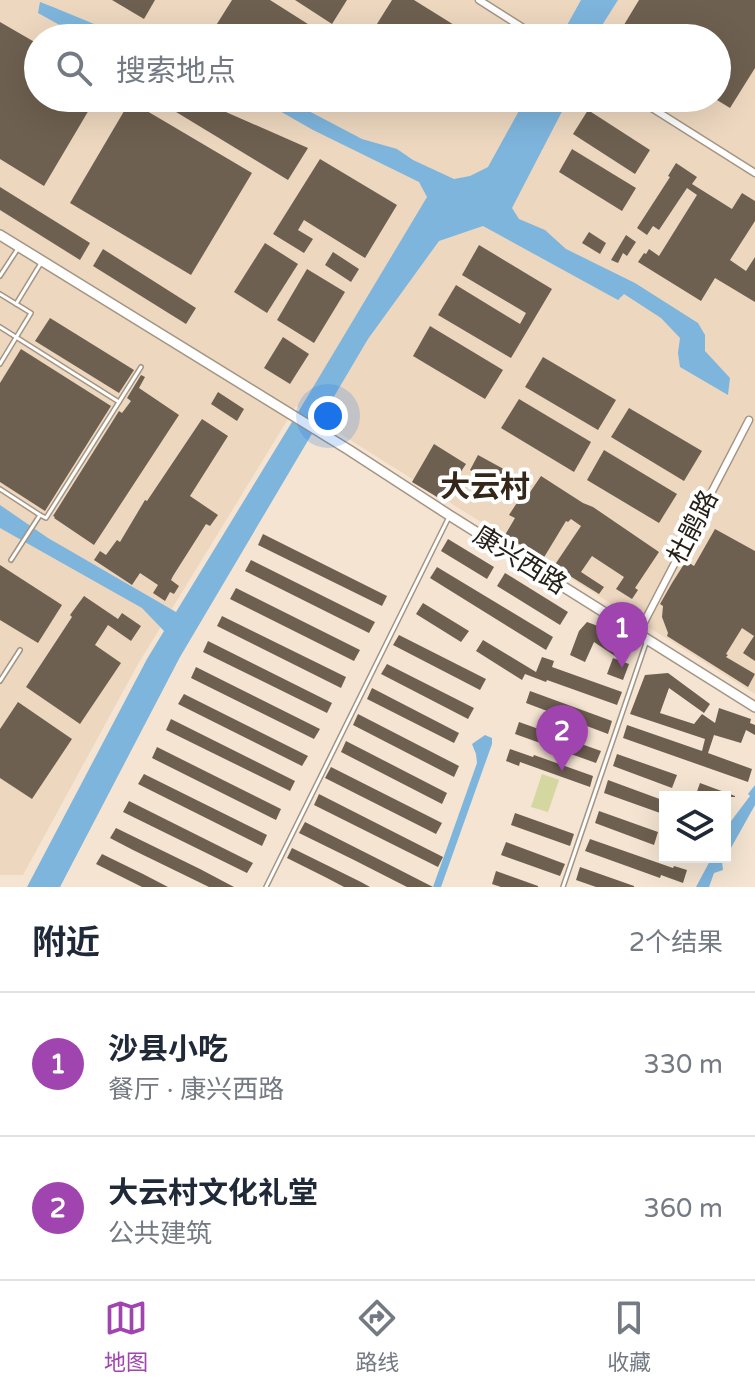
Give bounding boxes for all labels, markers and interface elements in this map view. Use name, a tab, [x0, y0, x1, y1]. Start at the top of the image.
search box	[24, 24, 731, 112]
icon: search	[52, 46, 96, 90]
text: 搜索地点	[116, 53, 236, 90]
your location	[308, 396, 348, 436]
district label: 大云村	[440, 469, 530, 506]
street label: 杜鹃路	[661, 485, 725, 569]
street label: 康兴西路	[468, 519, 572, 601]
pin: 1	[596, 602, 648, 668]
pin: 2	[536, 705, 588, 771]
map controls	[659, 791, 731, 863]
button: layers	[659, 791, 731, 863]
text: 附近	[32, 923, 100, 964]
text: 2个结果	[629, 927, 723, 958]
text: 沙县小吃	[108, 1031, 228, 1068]
text: 1	[50, 1049, 66, 1080]
text: 330 m	[643, 1049, 723, 1080]
text: 餐厅 · 康兴西路	[108, 1074, 284, 1105]
text: 大云村文化礼堂	[108, 1175, 318, 1212]
text: 2	[50, 1193, 66, 1224]
text: 360 m	[643, 1193, 723, 1224]
text: 公共建筑	[108, 1218, 212, 1249]
tab: 地图	[104, 1296, 148, 1376]
tab: 路线	[355, 1296, 399, 1376]
tab: 收藏	[607, 1296, 651, 1376]

